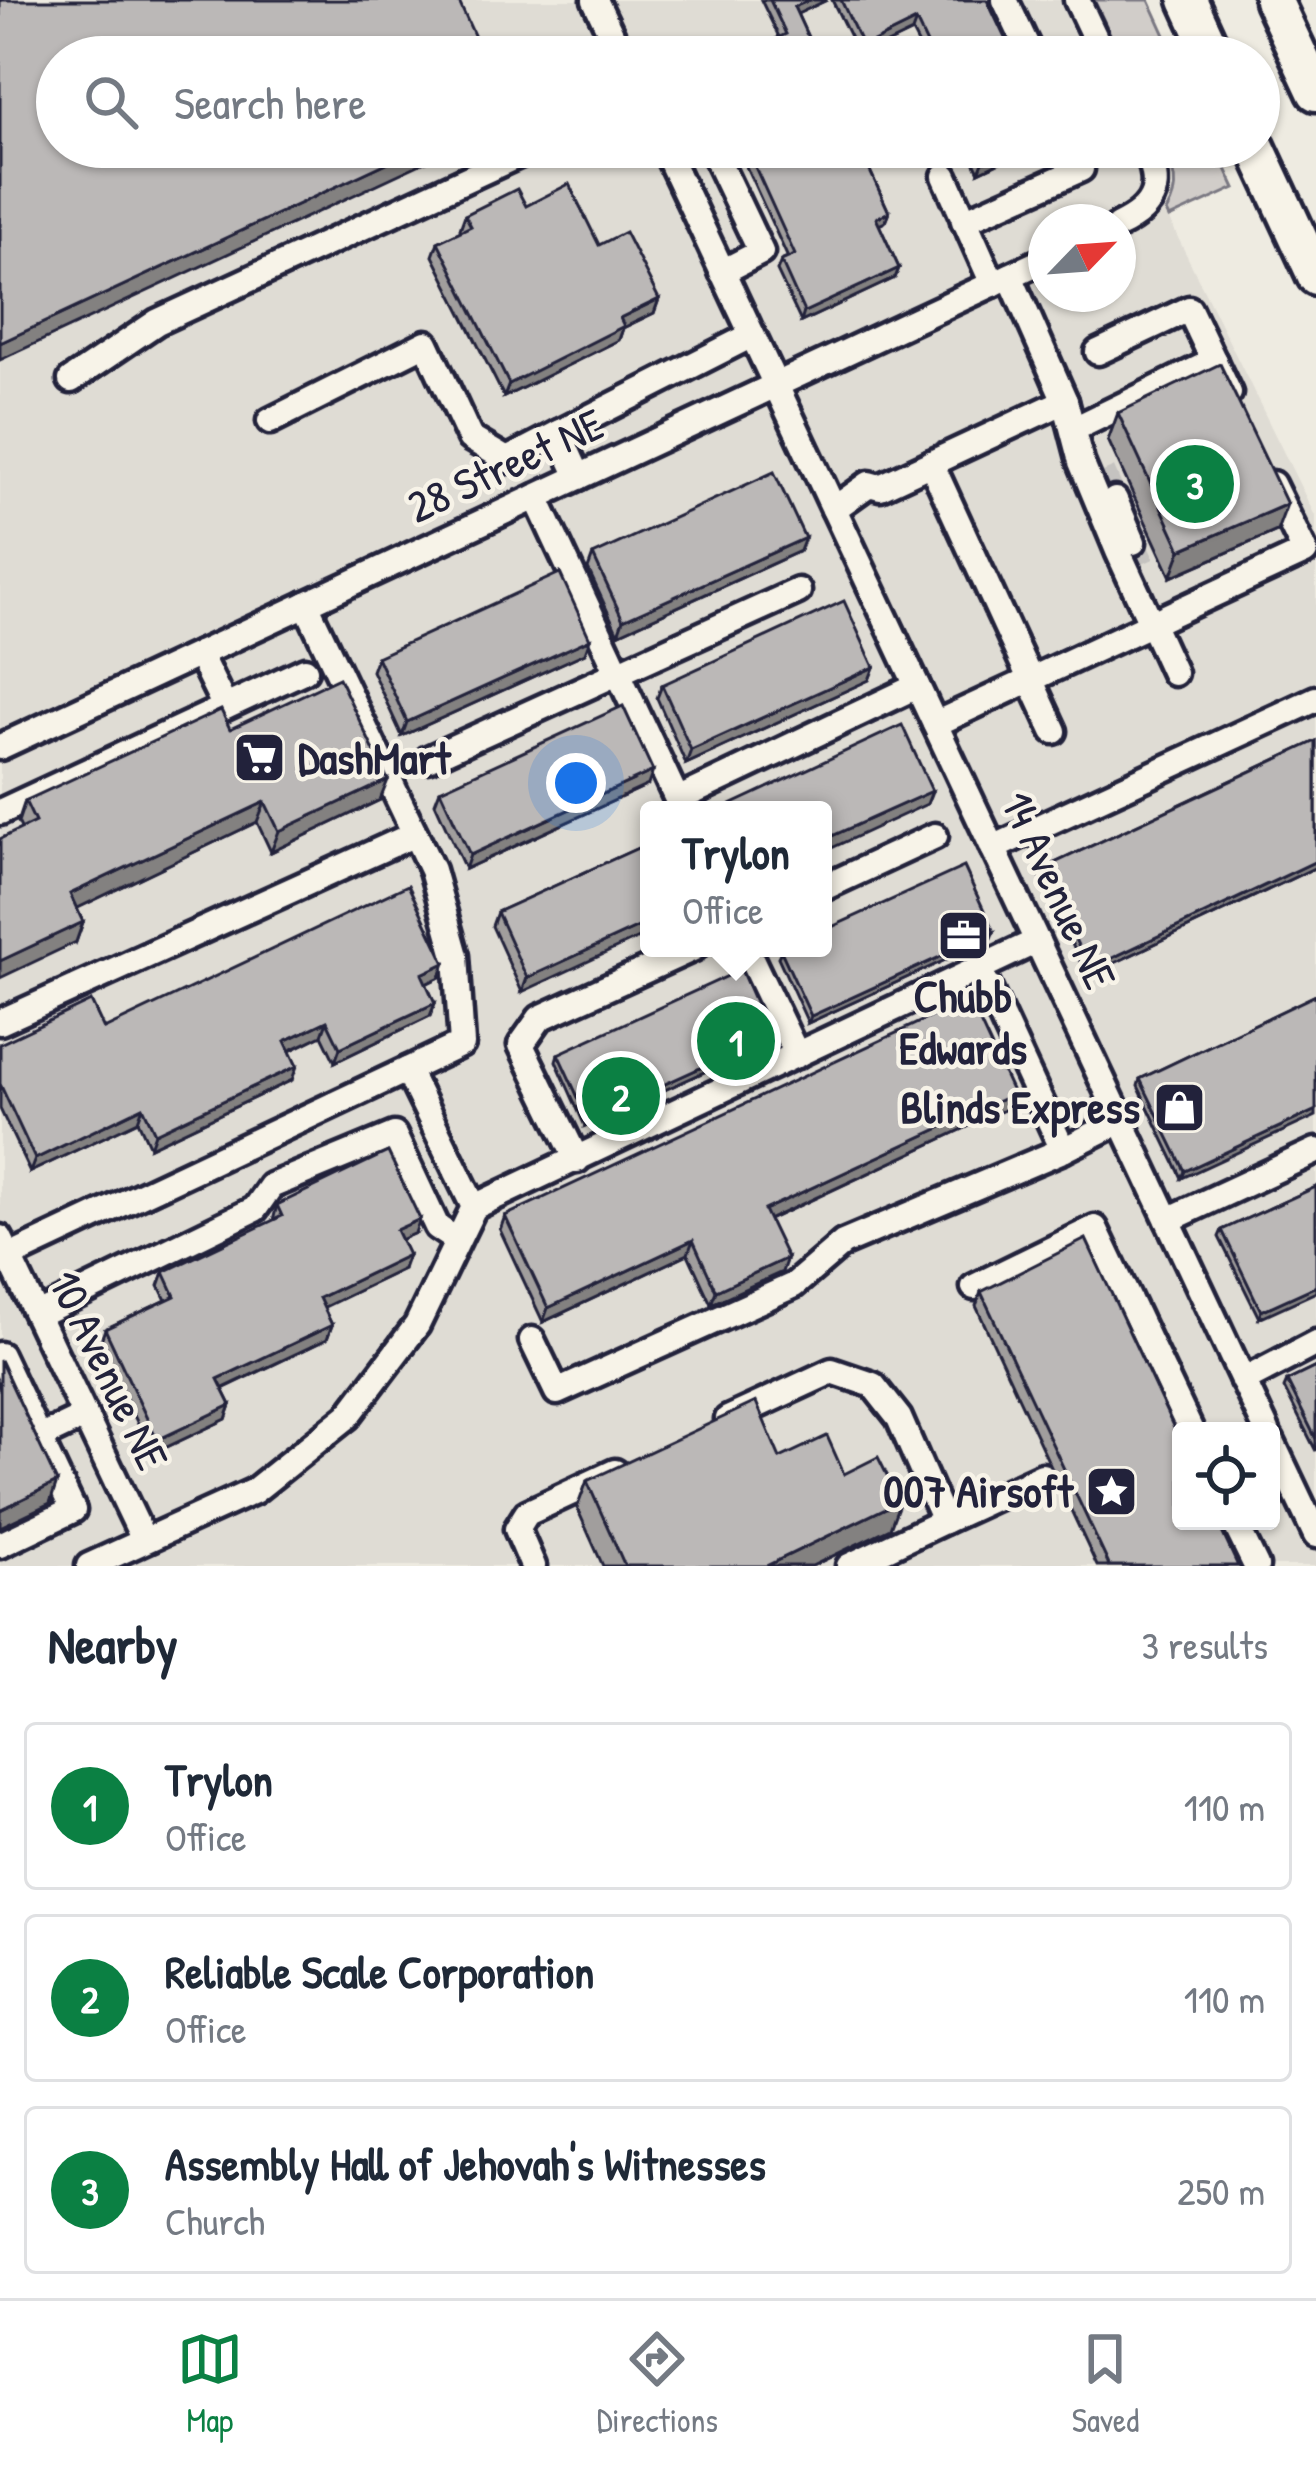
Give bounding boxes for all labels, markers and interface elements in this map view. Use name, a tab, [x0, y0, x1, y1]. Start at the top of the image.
search box	[36, 36, 1280, 168]
icon: search	[78, 69, 144, 135]
text: Search here	[174, 72, 366, 133]
north arrow	[1028, 204, 1136, 312]
street label: 28 Street NE	[397, 393, 613, 537]
pin: 3	[1156, 439, 1234, 529]
place label: DashMart	[298, 727, 452, 788]
supermarket icon: DashMart	[231, 730, 287, 786]
your location	[546, 753, 606, 813]
street label: 14 Avenue NE	[987, 781, 1132, 999]
popup	[640, 801, 832, 957]
text: Trylon	[682, 822, 790, 883]
text: Office	[682, 883, 764, 936]
office icon: Chubb Edwards	[935, 907, 991, 963]
place label: Chubb Edwards	[899, 965, 1027, 1078]
pin: 1	[697, 996, 775, 1086]
pin: 2	[582, 1051, 660, 1141]
place label: Blinds Express	[900, 1076, 1140, 1138]
shop icon: Blinds Express	[1151, 1079, 1207, 1135]
street label: 10 Avenue NE	[35, 1260, 184, 1480]
map controls	[1172, 1422, 1280, 1530]
button: locate	[1172, 1422, 1280, 1530]
place label: 007 Airsoft	[884, 1460, 1075, 1521]
place icon: 007 Airsoft	[1084, 1463, 1140, 1519]
text: Nearby	[48, 1610, 178, 1679]
text: 3 results	[1142, 1618, 1268, 1671]
text: Trylon	[165, 1749, 273, 1810]
text: 1	[83, 1780, 97, 1833]
text: 110 m	[1184, 1780, 1265, 1833]
text: Office	[165, 1810, 247, 1863]
text: Reliable Scale Corporation	[165, 1941, 594, 2002]
text: 2	[81, 1972, 99, 2025]
text: 110 m	[1184, 1972, 1265, 2025]
text: Office	[165, 2002, 247, 2055]
text: Assembly Hall of Jehovah's Witnesses	[165, 2133, 766, 2194]
text: 3	[81, 2164, 99, 2217]
text: 250 m	[1177, 2164, 1265, 2217]
text: Church	[165, 2194, 265, 2247]
tab: Map	[177, 2326, 243, 2442]
tab: Directions	[597, 2326, 718, 2442]
tab: Saved	[1072, 2326, 1139, 2442]

